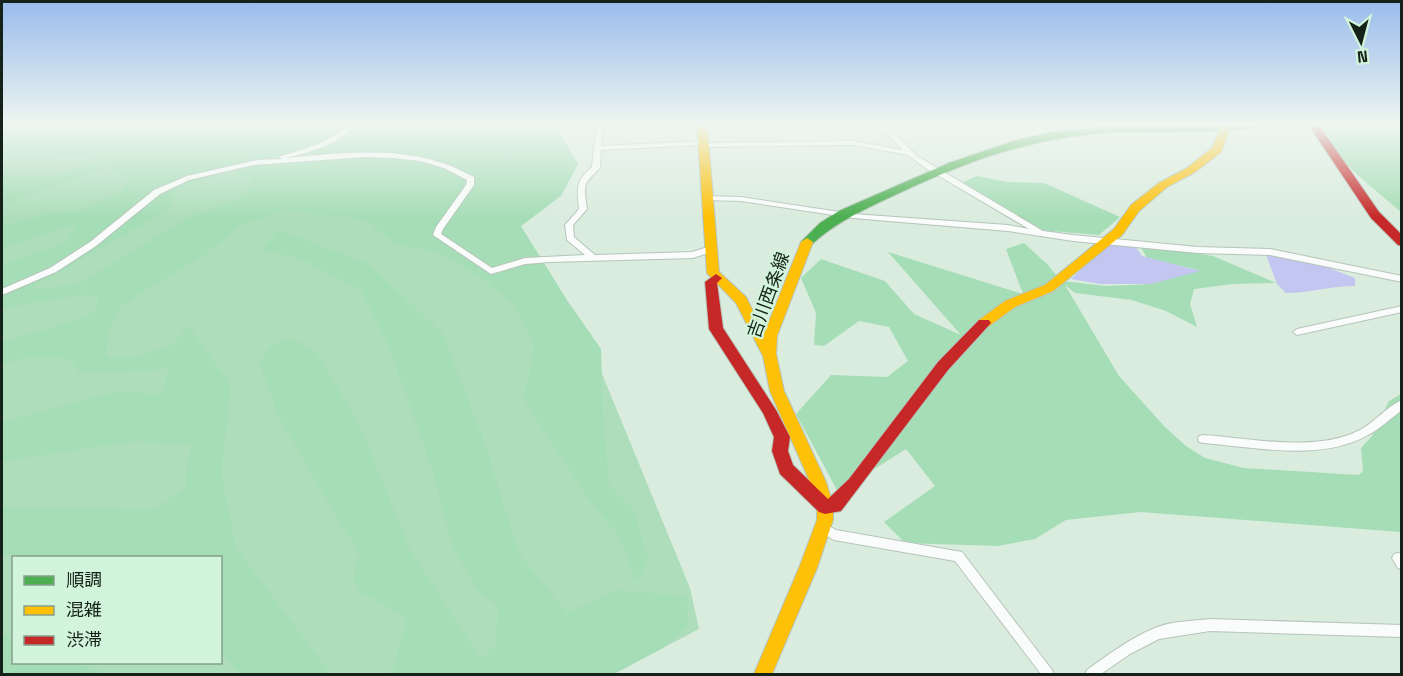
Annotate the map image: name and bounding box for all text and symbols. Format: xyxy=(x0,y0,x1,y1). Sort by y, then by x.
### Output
north arrow xyxy=(1331,12,1391,72)
text: N xyxy=(1356,45,1369,67)
street label: 吉川西条線 xyxy=(742,249,794,341)
legend xyxy=(12,556,222,664)
text: 順調 xyxy=(66,568,102,591)
text: 混雑 xyxy=(66,598,102,621)
text: 渋滞 xyxy=(66,628,102,651)

